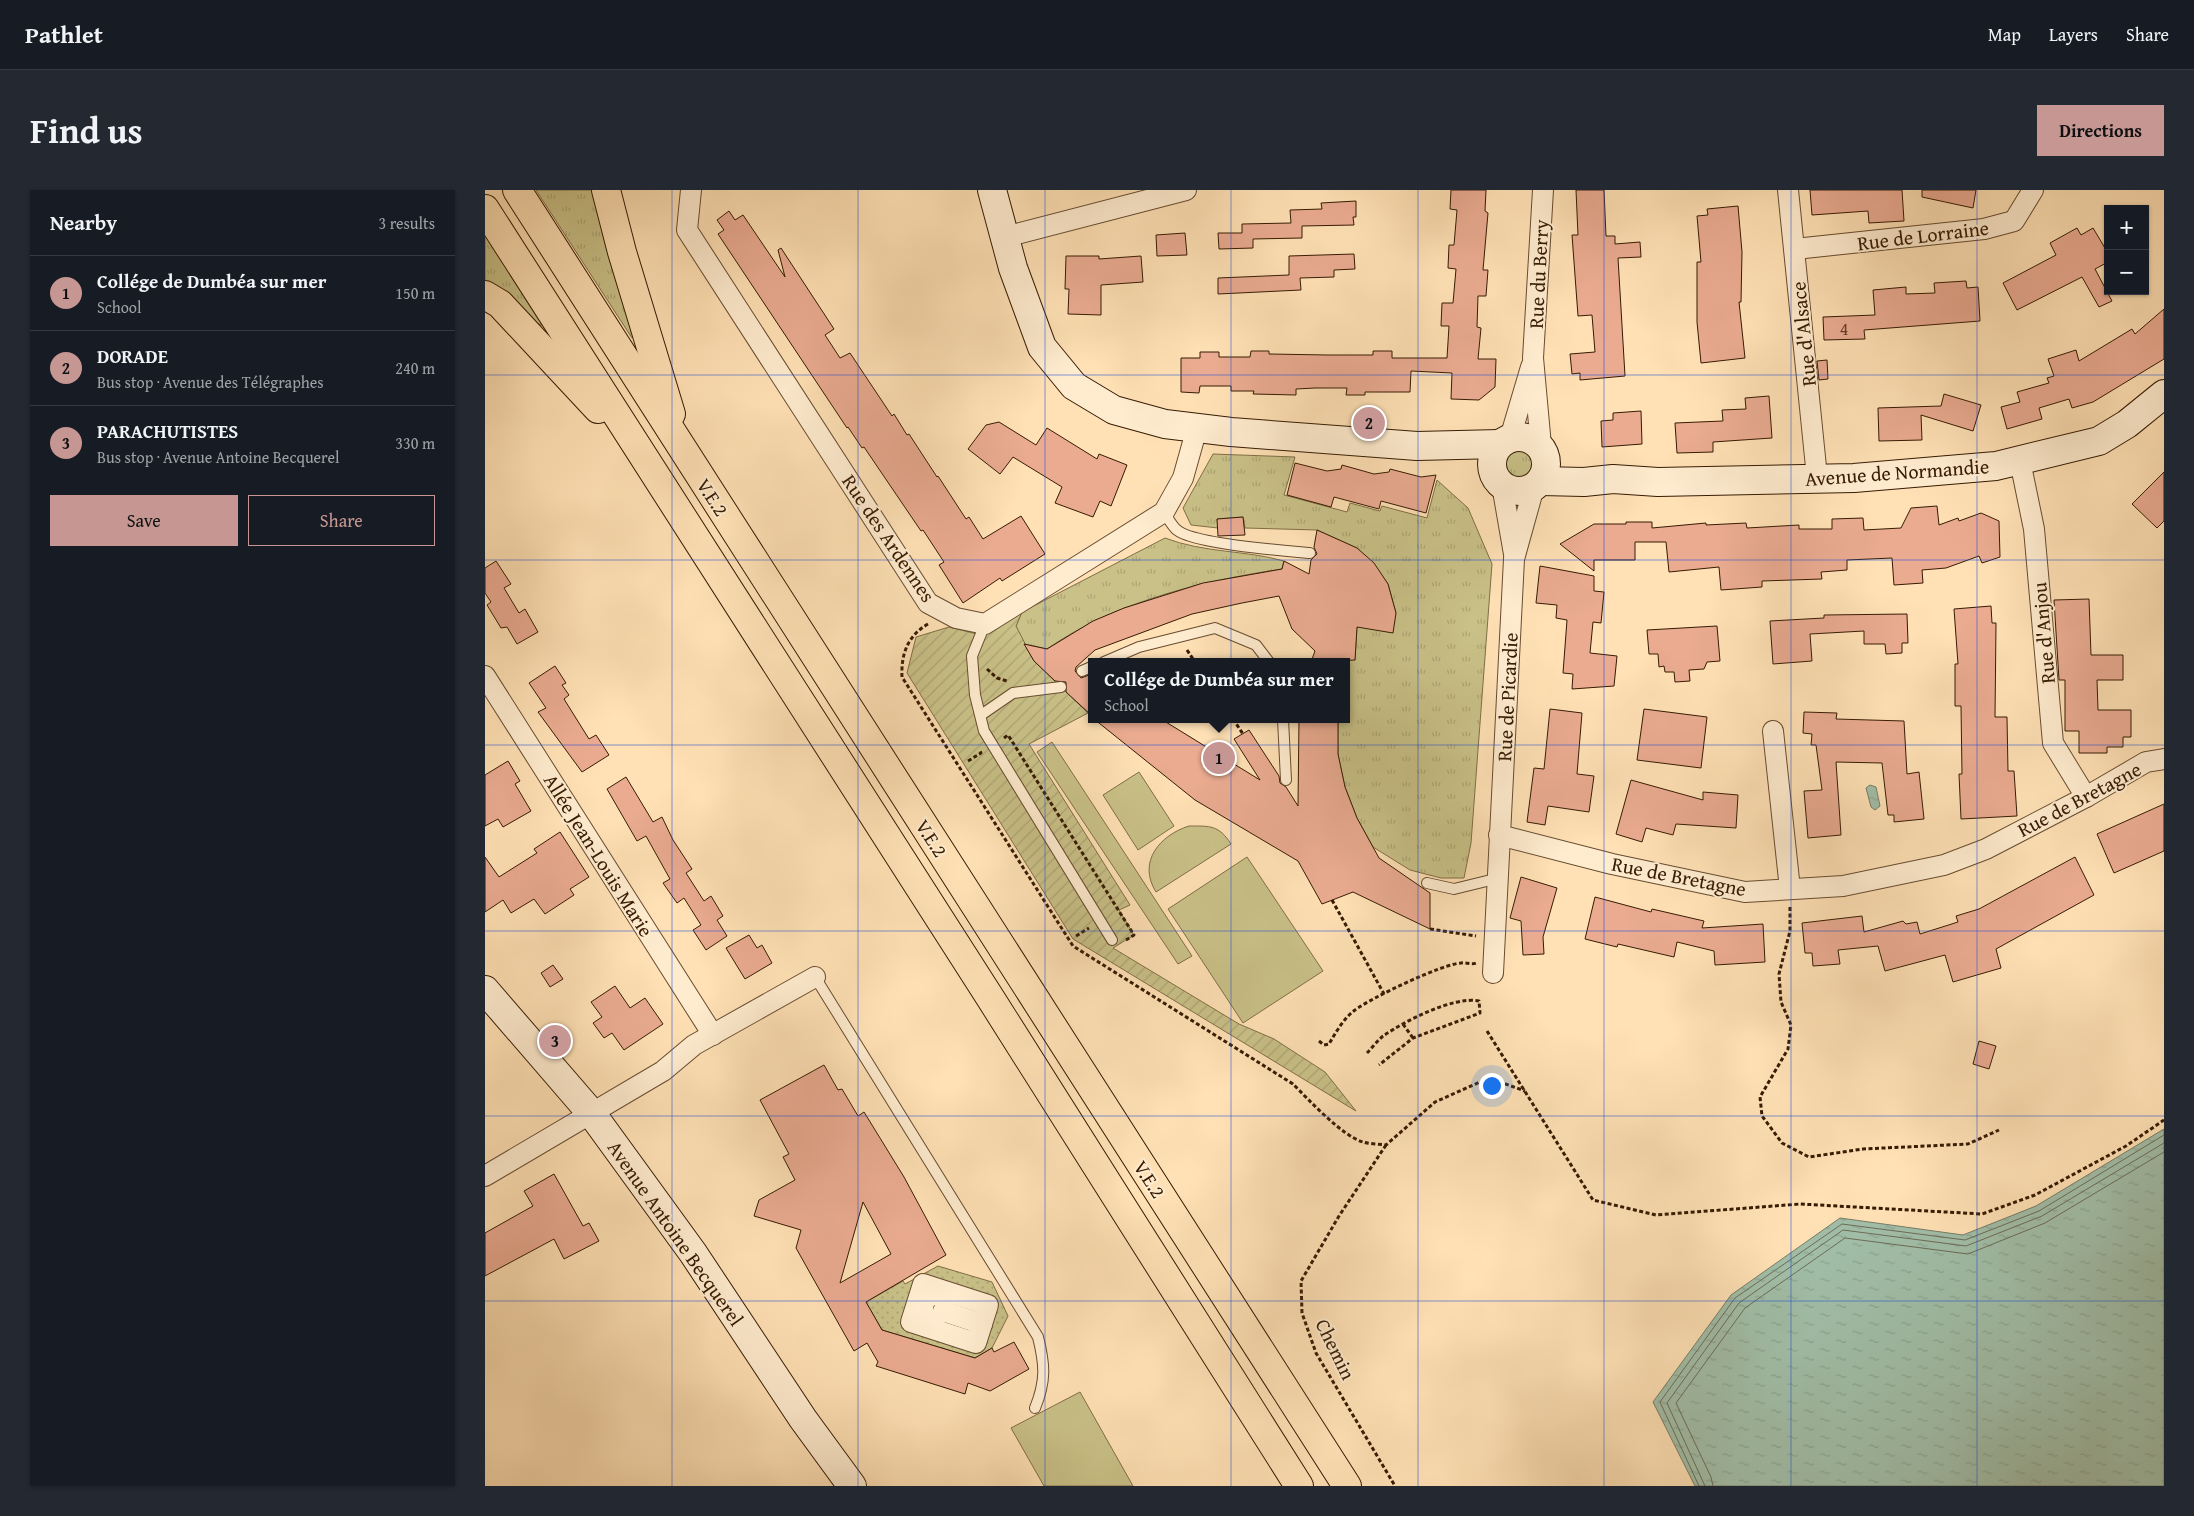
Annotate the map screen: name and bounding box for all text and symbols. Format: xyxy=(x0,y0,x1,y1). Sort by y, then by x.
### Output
text: Pathlet xyxy=(25,17,103,52)
text: Map xyxy=(1988,21,2021,48)
text: Layers xyxy=(2049,21,2098,48)
text: Share xyxy=(2126,21,2169,48)
text: Find us xyxy=(30,105,143,156)
button: Directions xyxy=(2037,105,2164,156)
map controls xyxy=(2104,205,2149,295)
button: + xyxy=(2104,205,2149,250)
text: Nearby xyxy=(50,207,117,238)
text: 3 results xyxy=(378,211,435,235)
street label: Rue de Lorraine xyxy=(1855,213,1991,257)
street label: Rue du Berry xyxy=(1521,219,1555,329)
button: − xyxy=(2104,250,2149,295)
text: Collége de Dumbéa sur mer xyxy=(97,267,326,295)
street label: Rue d'Alsace xyxy=(1783,280,1823,388)
text: 1 xyxy=(62,281,70,305)
text: 150 m xyxy=(395,281,435,305)
text: School xyxy=(97,295,141,319)
house number: 4 xyxy=(1840,315,1848,342)
text: DORADE xyxy=(97,342,168,370)
text: 2 xyxy=(62,356,70,380)
text: 240 m xyxy=(395,356,435,380)
text: Bus stop · Avenue des Télégraphes xyxy=(97,370,324,394)
pin: 2 xyxy=(1353,404,1385,442)
text: PARACHUTISTES xyxy=(97,417,238,445)
text: 3 xyxy=(62,431,70,455)
text: 330 m xyxy=(395,431,435,455)
text: Bus stop · Avenue Antoine Becquerel xyxy=(97,445,339,469)
street label: Avenue de Normandie xyxy=(1804,451,1990,493)
street label: Rue des Ardennes xyxy=(835,468,943,608)
street label: V.E.2 xyxy=(690,472,736,522)
button: Save xyxy=(50,495,238,546)
button: Share xyxy=(248,495,435,546)
street label: Rue d'Anjou xyxy=(2024,581,2062,685)
street label: Rue de Picardie xyxy=(1489,632,1525,762)
popup xyxy=(1088,658,1350,723)
text: Collége de Dumbéa sur mer xyxy=(1104,665,1334,693)
text: School xyxy=(1104,693,1149,717)
pin: 1 xyxy=(1203,739,1235,777)
street label: Rue de Bretagne xyxy=(2012,754,2146,844)
street label: Allée Jean-Louis Marie xyxy=(537,768,661,942)
street label: V.E.2 xyxy=(909,813,955,863)
street label: Rue de Bretagne xyxy=(1609,849,1749,903)
pin: 3 xyxy=(539,1022,571,1060)
your location xyxy=(1479,1073,1505,1099)
street label: Avenue Antoine Becquerel xyxy=(601,1134,751,1332)
street label: V.E.2 xyxy=(1127,1154,1173,1204)
street label: Chemin xyxy=(1309,1314,1363,1384)

